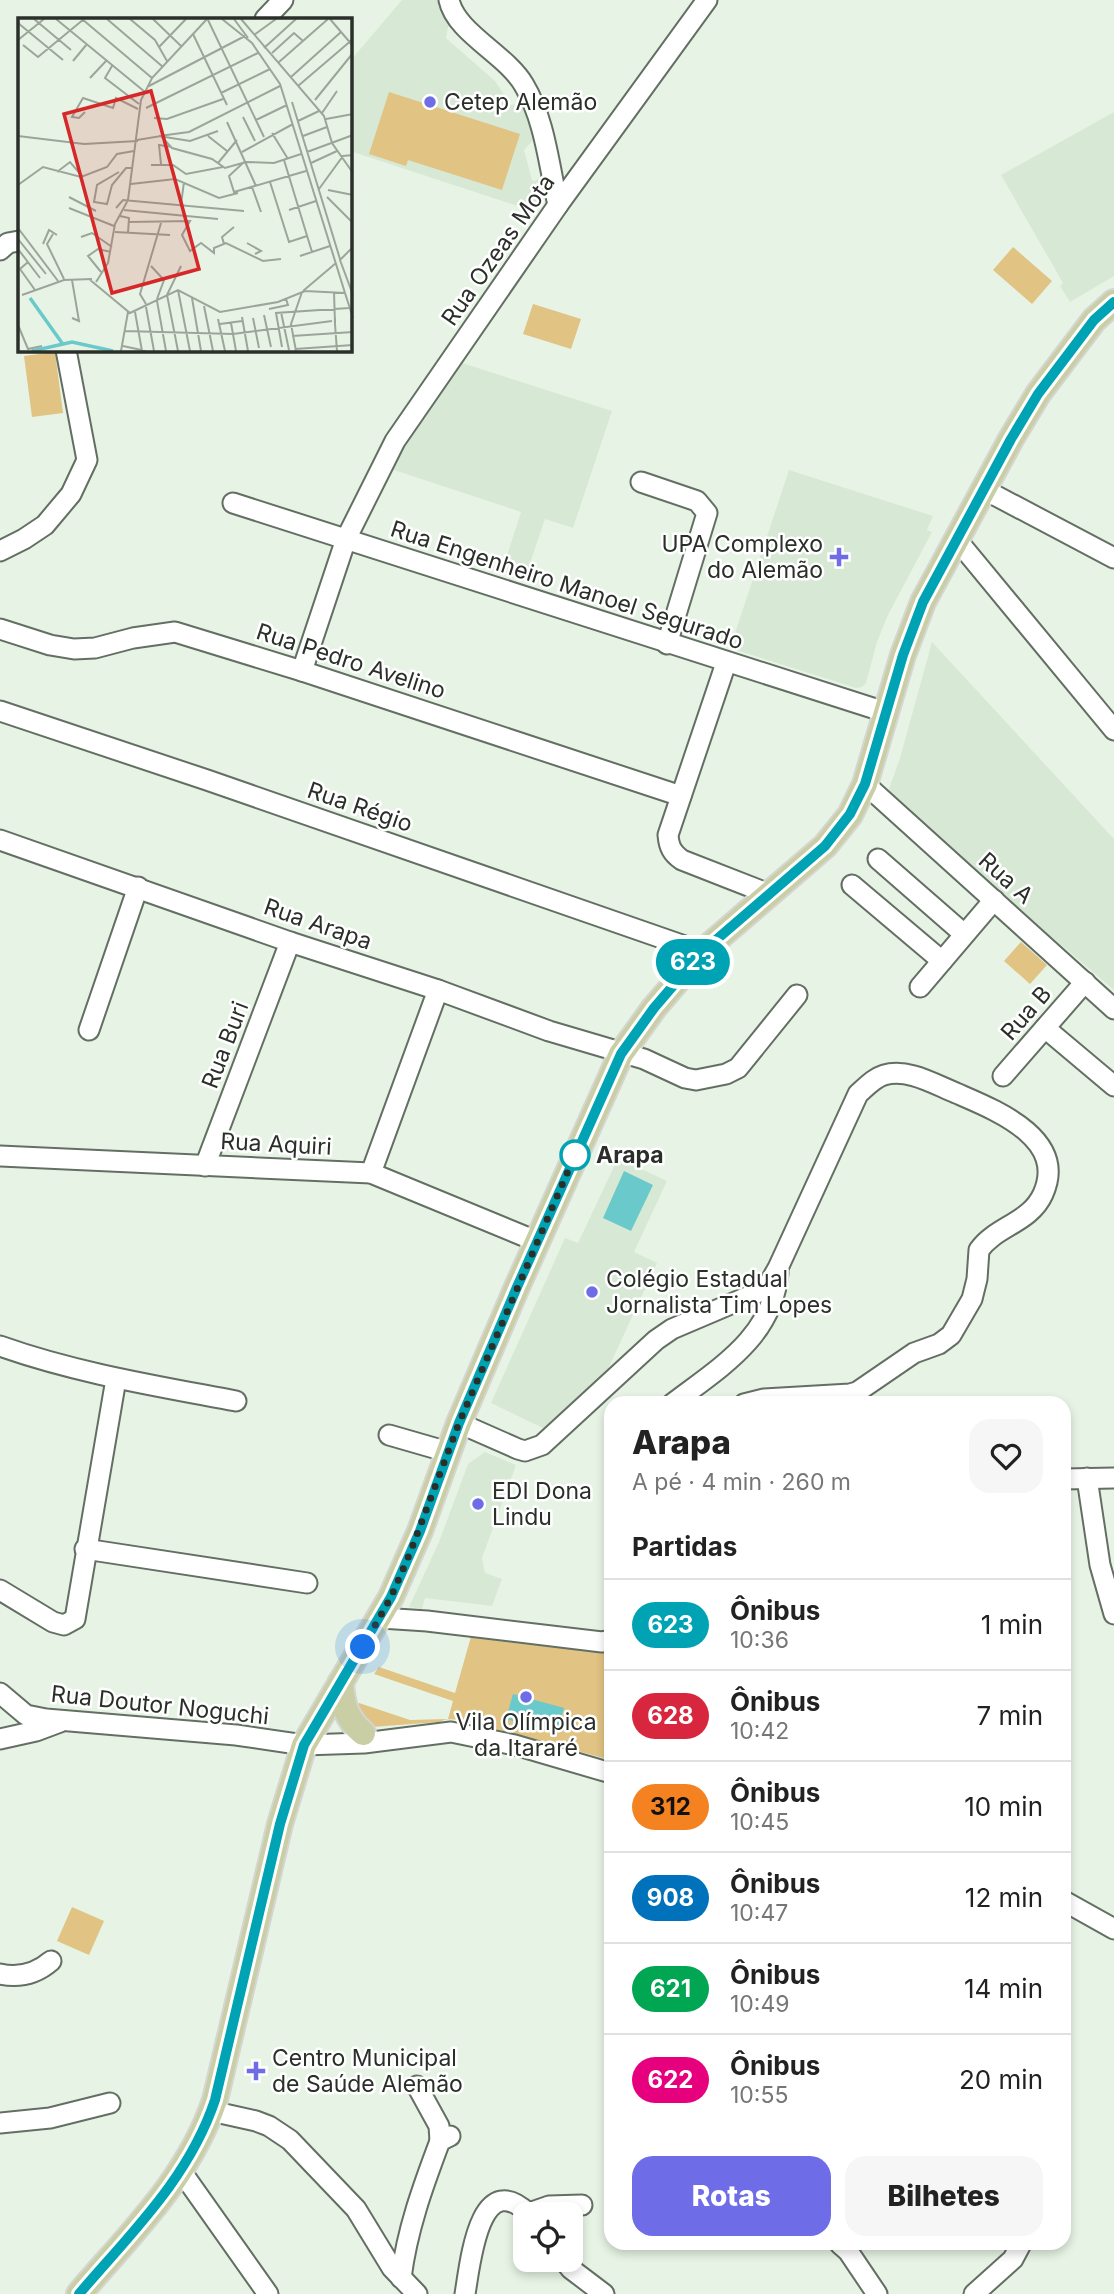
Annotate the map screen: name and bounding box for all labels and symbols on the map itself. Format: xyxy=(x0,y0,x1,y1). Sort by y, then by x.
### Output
inset map xyxy=(18,18,352,352)
place label: Cetep Alemão xyxy=(444,88,597,116)
marker: Cetep Alemão xyxy=(422,94,438,110)
street label: Rua Ozeas Mota xyxy=(435,169,561,331)
street label: Rua Engenheiro Manoel Segurado xyxy=(387,515,747,655)
place label: UPA Complexo do Alemão xyxy=(661,530,823,584)
marker: UPA Complexo do Alemão xyxy=(829,547,849,567)
street label: Rua Pedro Avelino xyxy=(253,617,449,705)
street label: Rua Régio xyxy=(304,776,416,838)
street label: Rua A xyxy=(973,846,1039,910)
street label: Rua Arapa xyxy=(260,892,376,956)
line badge: 623 xyxy=(653,939,733,985)
street label: Rua B xyxy=(995,980,1057,1046)
street label: Rua Buri xyxy=(196,997,254,1093)
street label: Rua Aquiri xyxy=(220,1127,332,1161)
marker: Arapa xyxy=(560,1140,590,1170)
place label: Arapa xyxy=(596,1141,664,1169)
place label: Colégio Estadual Jornalista Tim Lopes xyxy=(606,1265,832,1319)
marker: Colégio Estadual Jornalista Tim Lopes xyxy=(584,1284,600,1300)
place label: EDI Dona Lindu xyxy=(492,1477,592,1531)
marker: EDI Dona Lindu xyxy=(470,1496,486,1512)
your location xyxy=(345,1629,380,1664)
street label: Rua Doutor Noguchi xyxy=(50,1680,270,1730)
marker: Vila Olímpica da Itararé xyxy=(518,1689,534,1705)
place label: Vila Olímpica da Itararé xyxy=(455,1708,597,1762)
place label: Centro Municipal de Saúde Alemão xyxy=(272,2044,463,2098)
marker: Centro Municipal de Saúde Alemão xyxy=(246,2061,266,2081)

